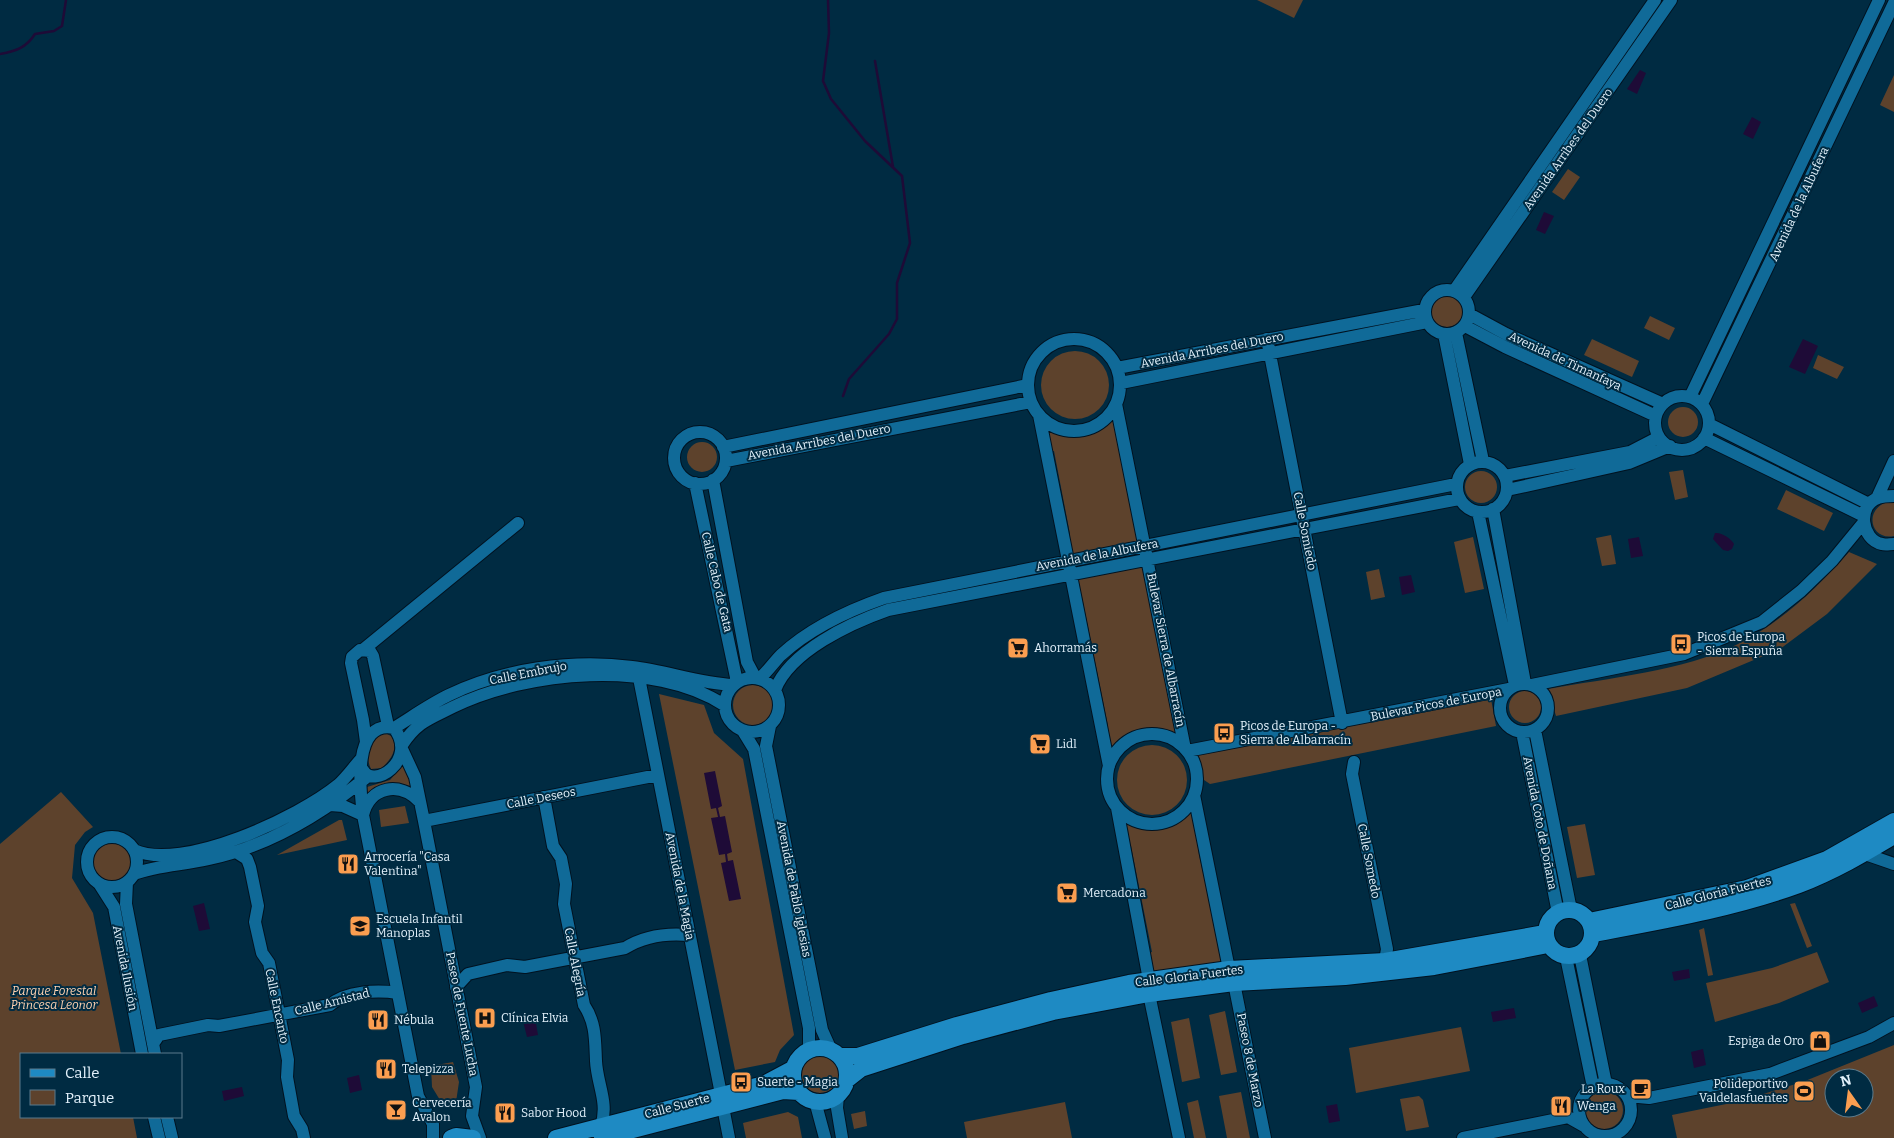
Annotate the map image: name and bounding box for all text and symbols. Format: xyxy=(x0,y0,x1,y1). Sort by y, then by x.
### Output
street label: Avenida Arribes del Duero xyxy=(1521,85,1615,213)
street label: Avenida de la Albufera xyxy=(1766,144,1832,263)
street label: Avenida Arribes del Duero xyxy=(1139,329,1285,371)
street label: Avenida de Timanfaya xyxy=(1506,329,1624,393)
street label: Avenida Arribes del Duero xyxy=(746,421,892,463)
street label: Calle Somiedo xyxy=(1291,491,1319,571)
street label: Calle Cabo de Gata xyxy=(699,531,735,634)
street label: Avenida de la Albufera xyxy=(1035,536,1160,574)
street label: Bulevar Sierra de Albarracín xyxy=(1144,572,1188,728)
place label: Picos de Europa - Sierra Espuña xyxy=(1697,630,1785,658)
bus stop icon: Picos de Europa - Sierra Espuña xyxy=(1669,632,1693,656)
supermarket icon: Ahorramás xyxy=(1006,636,1030,660)
place label: Ahorramás xyxy=(1034,641,1097,655)
street label: Calle Embrujo xyxy=(488,659,568,687)
street label: Bulevar Picos de Europa xyxy=(1369,684,1503,724)
place label: Picos de Europa - Sierra de Albarracín xyxy=(1240,719,1352,747)
bus stop icon: Picos de Europa - Sierra de Albarracín xyxy=(1212,721,1236,745)
supermarket icon: Lidl xyxy=(1028,732,1052,756)
place label: Lidl xyxy=(1056,737,1077,751)
street label: Avenida Coto de Doñana xyxy=(1520,755,1560,891)
street label: Calle Deseos xyxy=(505,784,577,812)
street label: Avenida de Pablo Iglesias xyxy=(774,819,814,959)
street label: Calle Somedo xyxy=(1355,822,1383,900)
street label: Avenida de la Magia xyxy=(663,831,697,942)
place label: Arrocería "Casa Valentina" xyxy=(364,850,450,878)
restaurant icon: Arrocería "Casa Valentina" xyxy=(336,852,360,876)
street label: Calle Gloria Fuertes xyxy=(1663,873,1773,913)
supermarket icon: Mercadona xyxy=(1055,881,1079,905)
place label: Mercadona xyxy=(1083,886,1146,900)
place label: Escuela Infantil Manoplas xyxy=(376,912,463,940)
school or university icon: Escuela Infantil Manoplas xyxy=(348,914,372,938)
street label: Avenida Ilusión xyxy=(110,924,140,1012)
street label: Calle Alegría xyxy=(561,926,589,998)
street label: Paseo de Fuente Lucha xyxy=(443,951,481,1078)
street label: Calle Gloria Fuertes xyxy=(1134,962,1244,990)
street label: Calle Encanto xyxy=(262,967,292,1045)
park label: Parque Forestal Princesa Leonor xyxy=(11,984,99,1012)
street label: Calle Amistad xyxy=(293,986,371,1018)
hospital icon: Clínica Elvia xyxy=(473,1006,497,1030)
restaurant icon: Nébula xyxy=(366,1008,390,1032)
place label: Clínica Elvia xyxy=(501,1011,569,1025)
street label: Paseo 8 de Marzo xyxy=(1234,1012,1266,1108)
place label: Nébula xyxy=(394,1013,435,1027)
shop icon: Espiga de Oro xyxy=(1808,1029,1832,1053)
place label: Espiga de Oro xyxy=(1728,1034,1804,1048)
legend xyxy=(20,1053,182,1118)
restaurant icon: Telepizza xyxy=(374,1057,398,1081)
place label: Telepizza xyxy=(402,1062,454,1076)
text: Calle xyxy=(65,1064,99,1082)
north arrow xyxy=(1824,1068,1874,1118)
bus stop icon: Suerte - Magia xyxy=(729,1070,753,1094)
text: N xyxy=(1839,1071,1853,1090)
place label: Suerte - Magia xyxy=(757,1075,838,1089)
cafe icon: La Roux xyxy=(1629,1077,1653,1101)
place label: Polideportivo Valdelasfuentes xyxy=(1699,1077,1788,1105)
sports icon: Polideportivo Valdelasfuentes xyxy=(1792,1079,1816,1103)
place label: La Roux xyxy=(1581,1082,1625,1096)
text: Parque xyxy=(65,1089,114,1107)
street label: Calle Suerte xyxy=(643,1091,711,1121)
restaurant icon: Wenga xyxy=(1549,1094,1573,1118)
place label: Cervecería Avalon xyxy=(412,1096,472,1124)
bar icon: Cervecería Avalon xyxy=(384,1098,408,1122)
place label: Wenga xyxy=(1577,1099,1616,1113)
restaurant icon: Sabor Hood xyxy=(493,1101,517,1125)
place label: Sabor Hood xyxy=(521,1106,586,1120)

